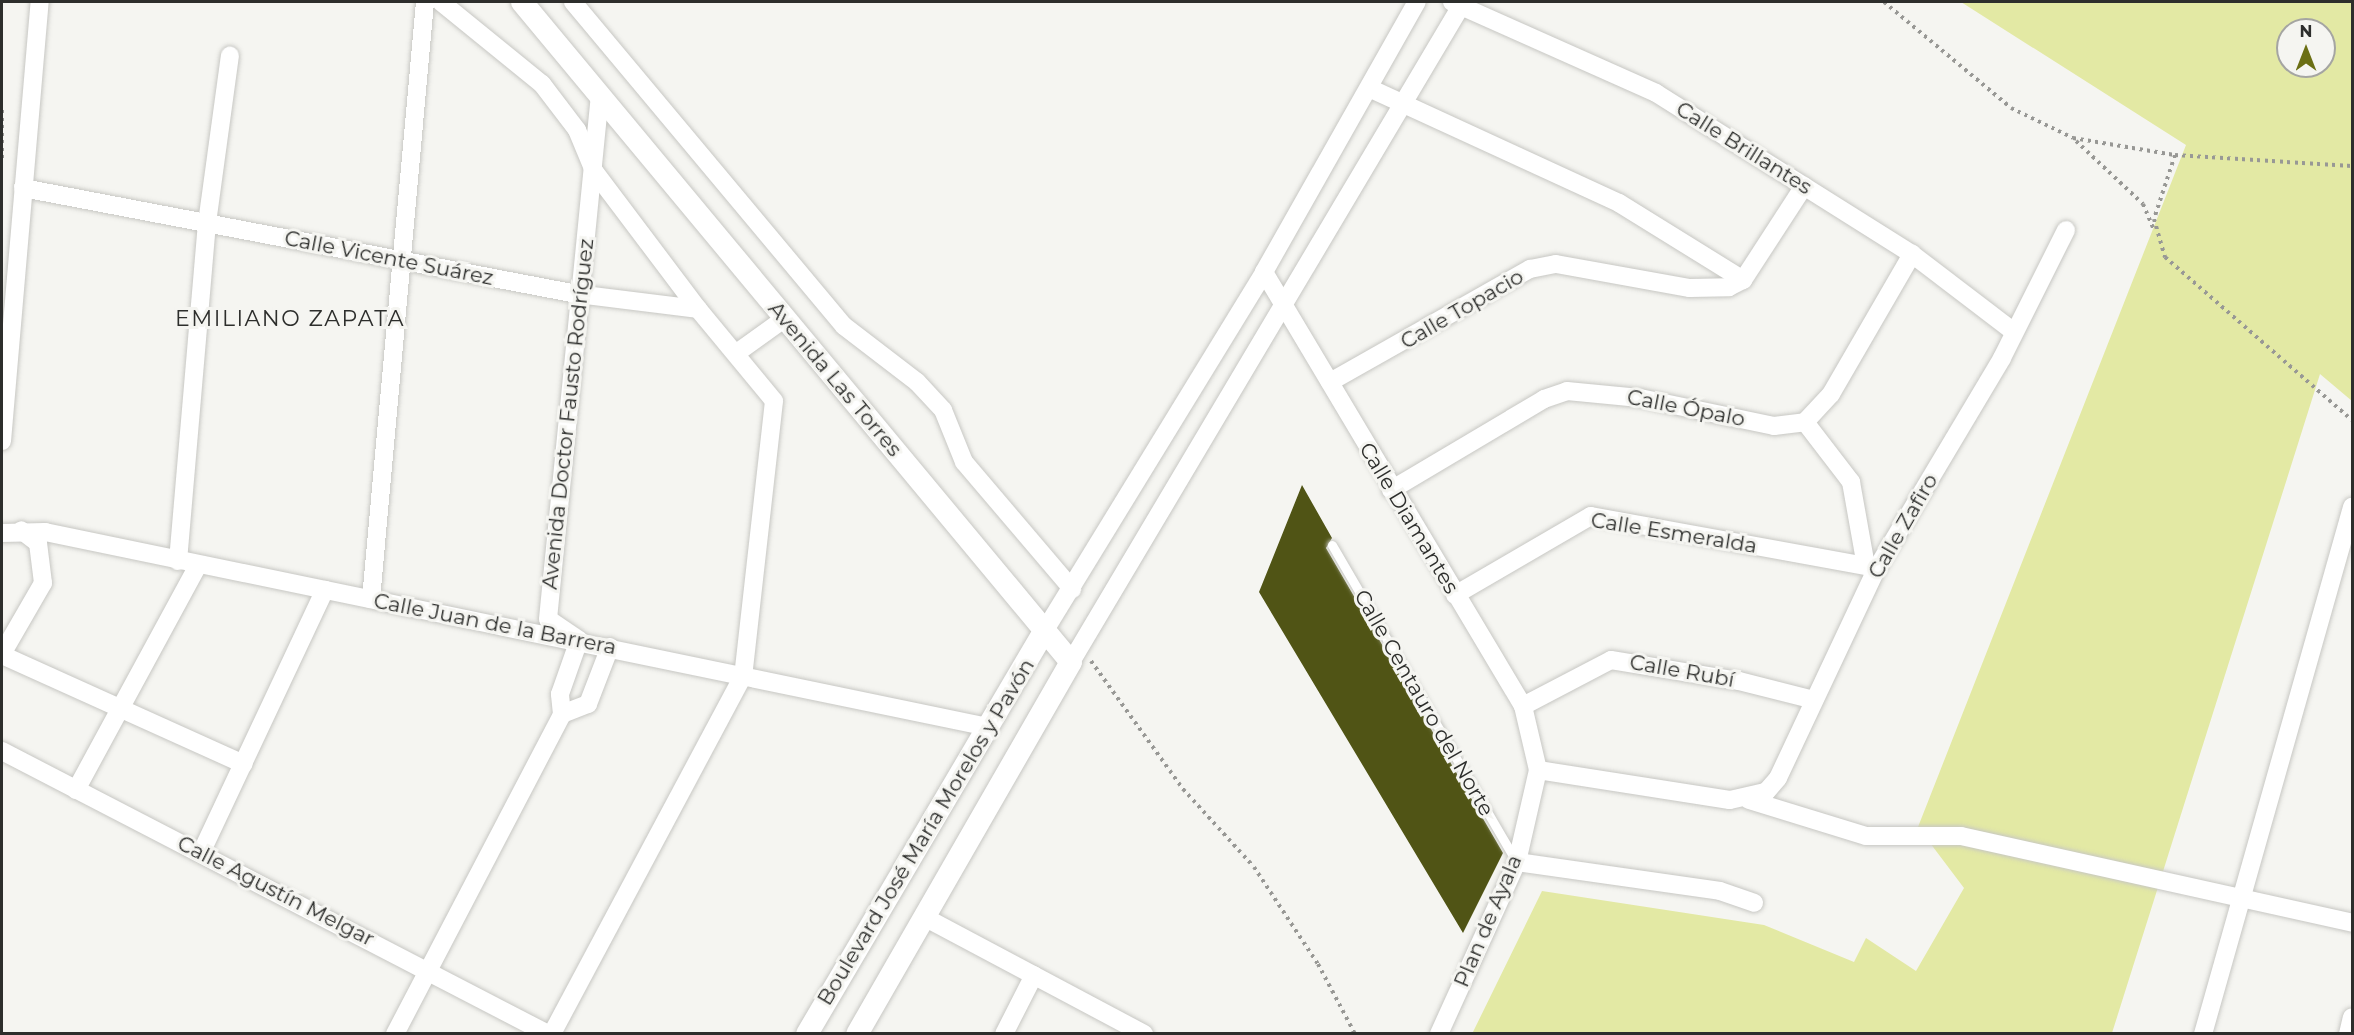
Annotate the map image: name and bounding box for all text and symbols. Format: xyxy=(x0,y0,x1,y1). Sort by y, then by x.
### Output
north arrow xyxy=(2276,18,2336,78)
text: N xyxy=(2300,22,2312,41)
street label: Calle Brillantes xyxy=(1671,96,1817,200)
street label: Calle Vicente Suárez xyxy=(282,225,496,291)
street label: Avenida Doctor Fausto Rodríguez xyxy=(537,237,599,591)
street label: Calle Topacio xyxy=(1396,264,1528,354)
street label: Avenida Las Torres xyxy=(763,297,907,461)
district label: EMILIANO ZAPATA xyxy=(175,306,405,332)
street label: Calle Ópalo xyxy=(1625,384,1747,432)
street label: Calle Diamantes xyxy=(1354,438,1464,598)
street label: Calle Zafiro xyxy=(1863,469,1943,583)
street label: Calle Esmeralda xyxy=(1589,507,1759,559)
street label: Calle Centauro del Norte xyxy=(1349,585,1499,821)
street label: Calle Juan de la Barrera xyxy=(372,588,618,660)
street label: Calle Rubí xyxy=(1628,649,1736,693)
street label: Boulevard José María Morelos y Pavón xyxy=(812,654,1040,1010)
street label: Calle Agustín Melgar xyxy=(173,830,379,952)
street label: Plan de Ayala xyxy=(1449,851,1527,991)

